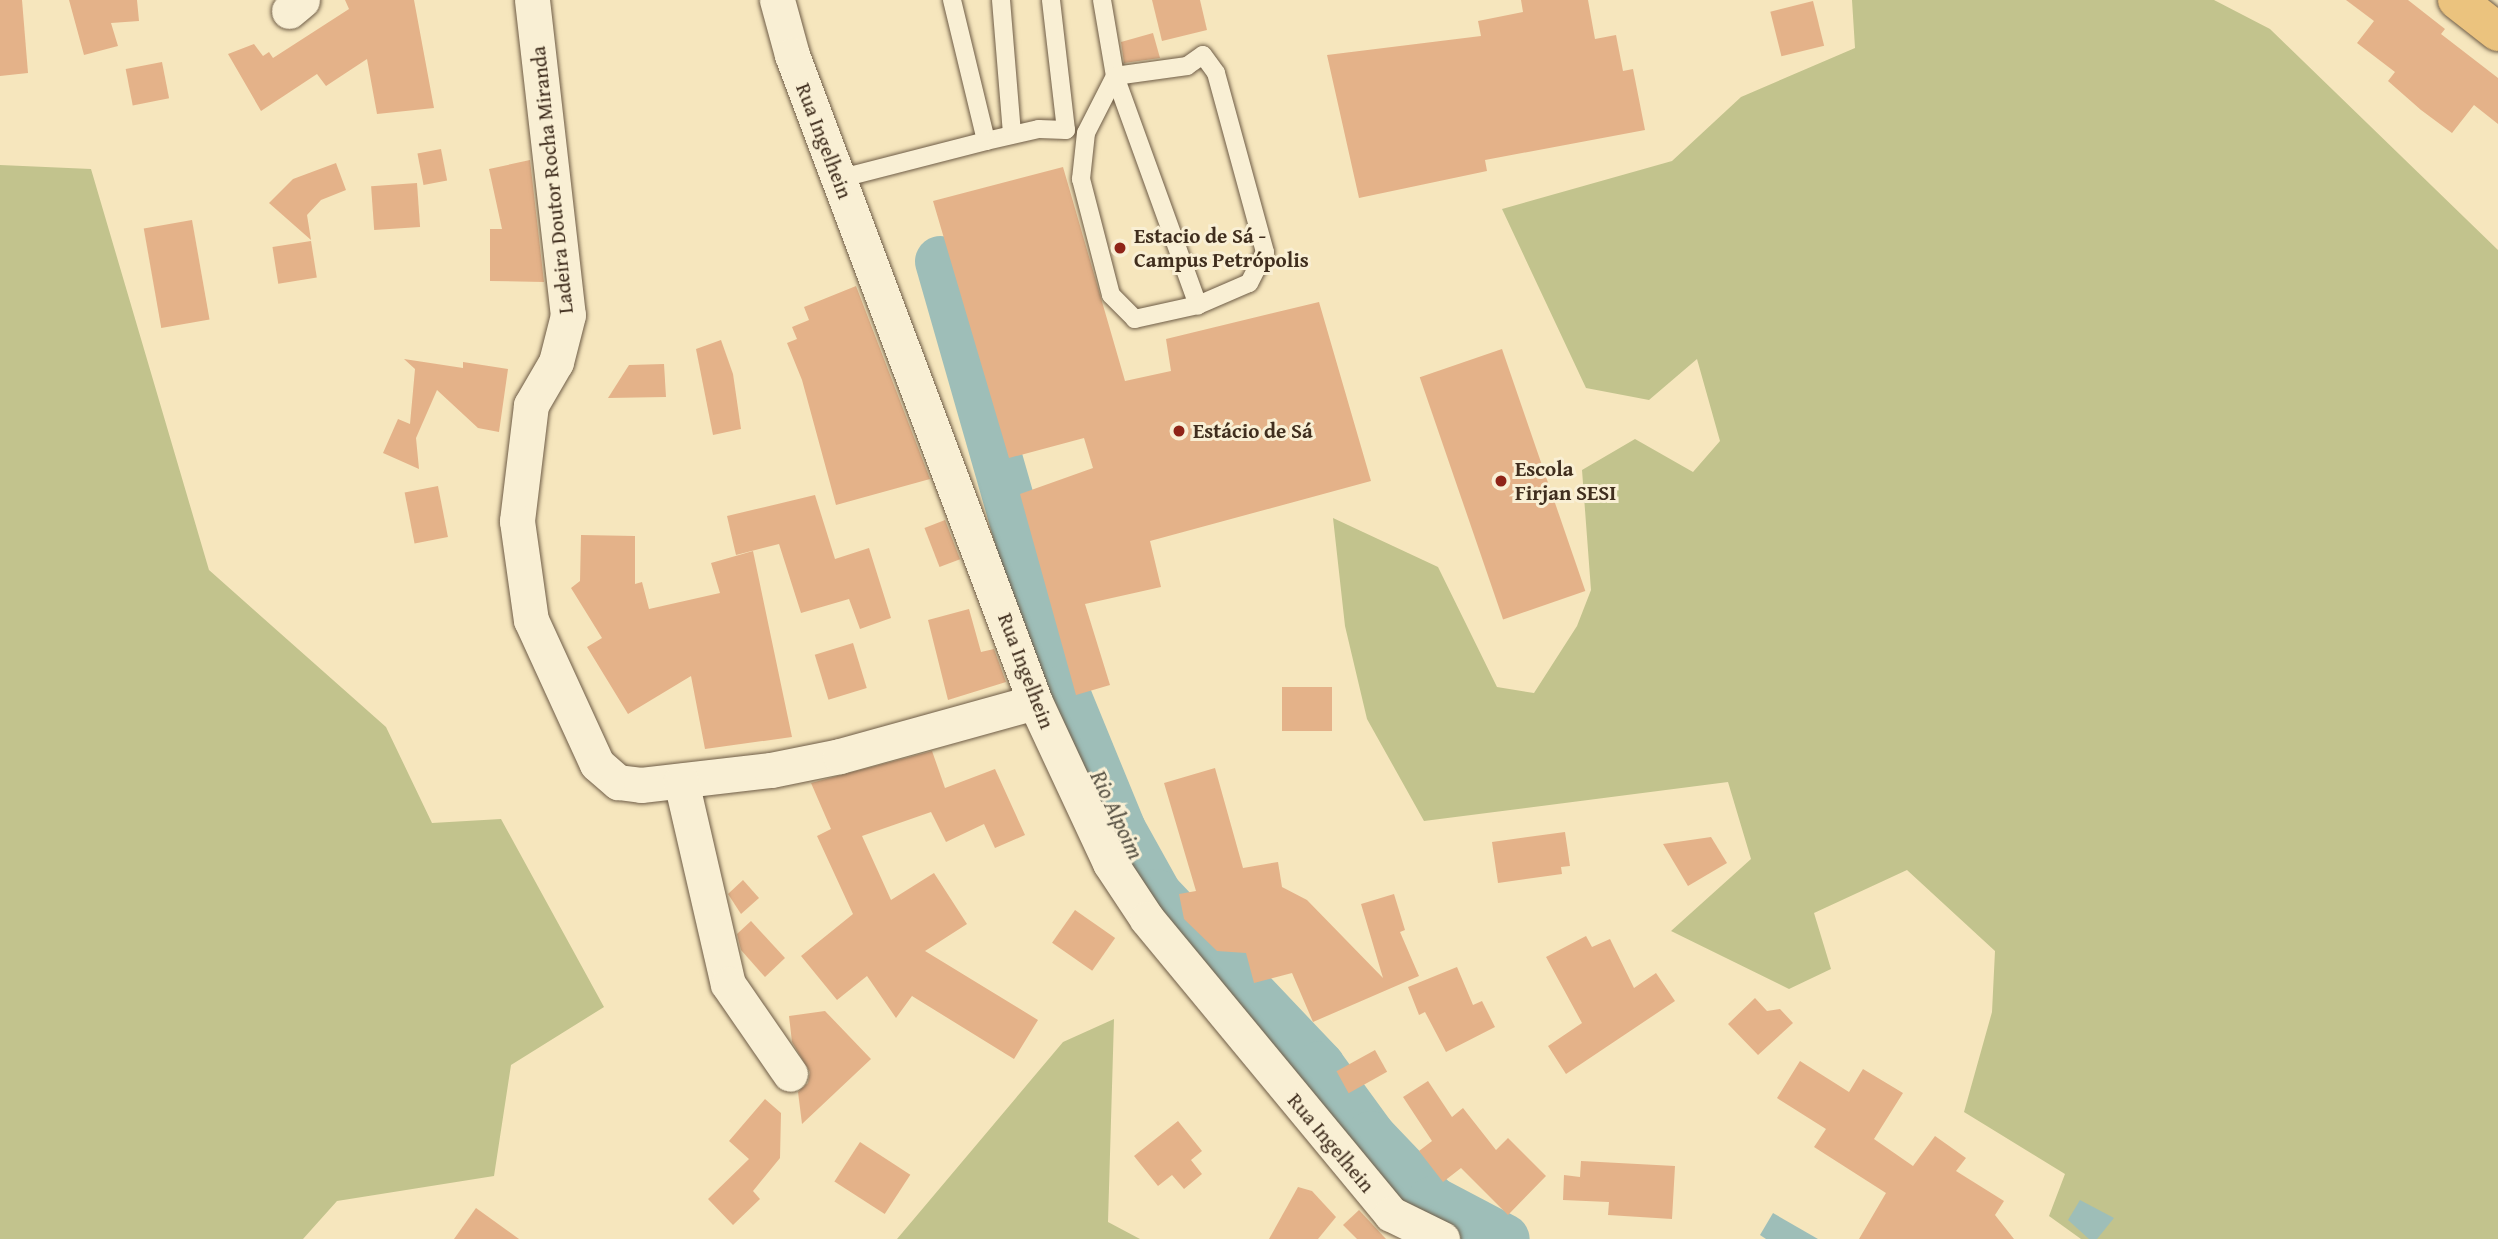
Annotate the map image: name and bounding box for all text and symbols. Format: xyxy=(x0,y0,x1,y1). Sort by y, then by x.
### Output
street label: Ladeira Doutor Rocha Miranda xyxy=(525,45,579,315)
street label: Rua Ingelhein xyxy=(790,80,858,202)
place label: Estacio de Sá - Campus Petrópolis xyxy=(1134,223,1309,273)
marker: Estacio de Sá - Campus Petrópolis xyxy=(1112,240,1128,256)
place label: Estácio de Sá xyxy=(1193,418,1313,444)
marker: Estácio de Sá xyxy=(1171,423,1187,439)
place label: Escola Firjan SESI xyxy=(1515,456,1616,506)
marker: Escola Firjan SESI xyxy=(1493,473,1509,489)
street label: Rua Ingelhein xyxy=(992,610,1060,732)
water label: Rio Alpoim xyxy=(1084,766,1150,864)
street label: Rua Ingelhein xyxy=(1282,1088,1380,1198)

